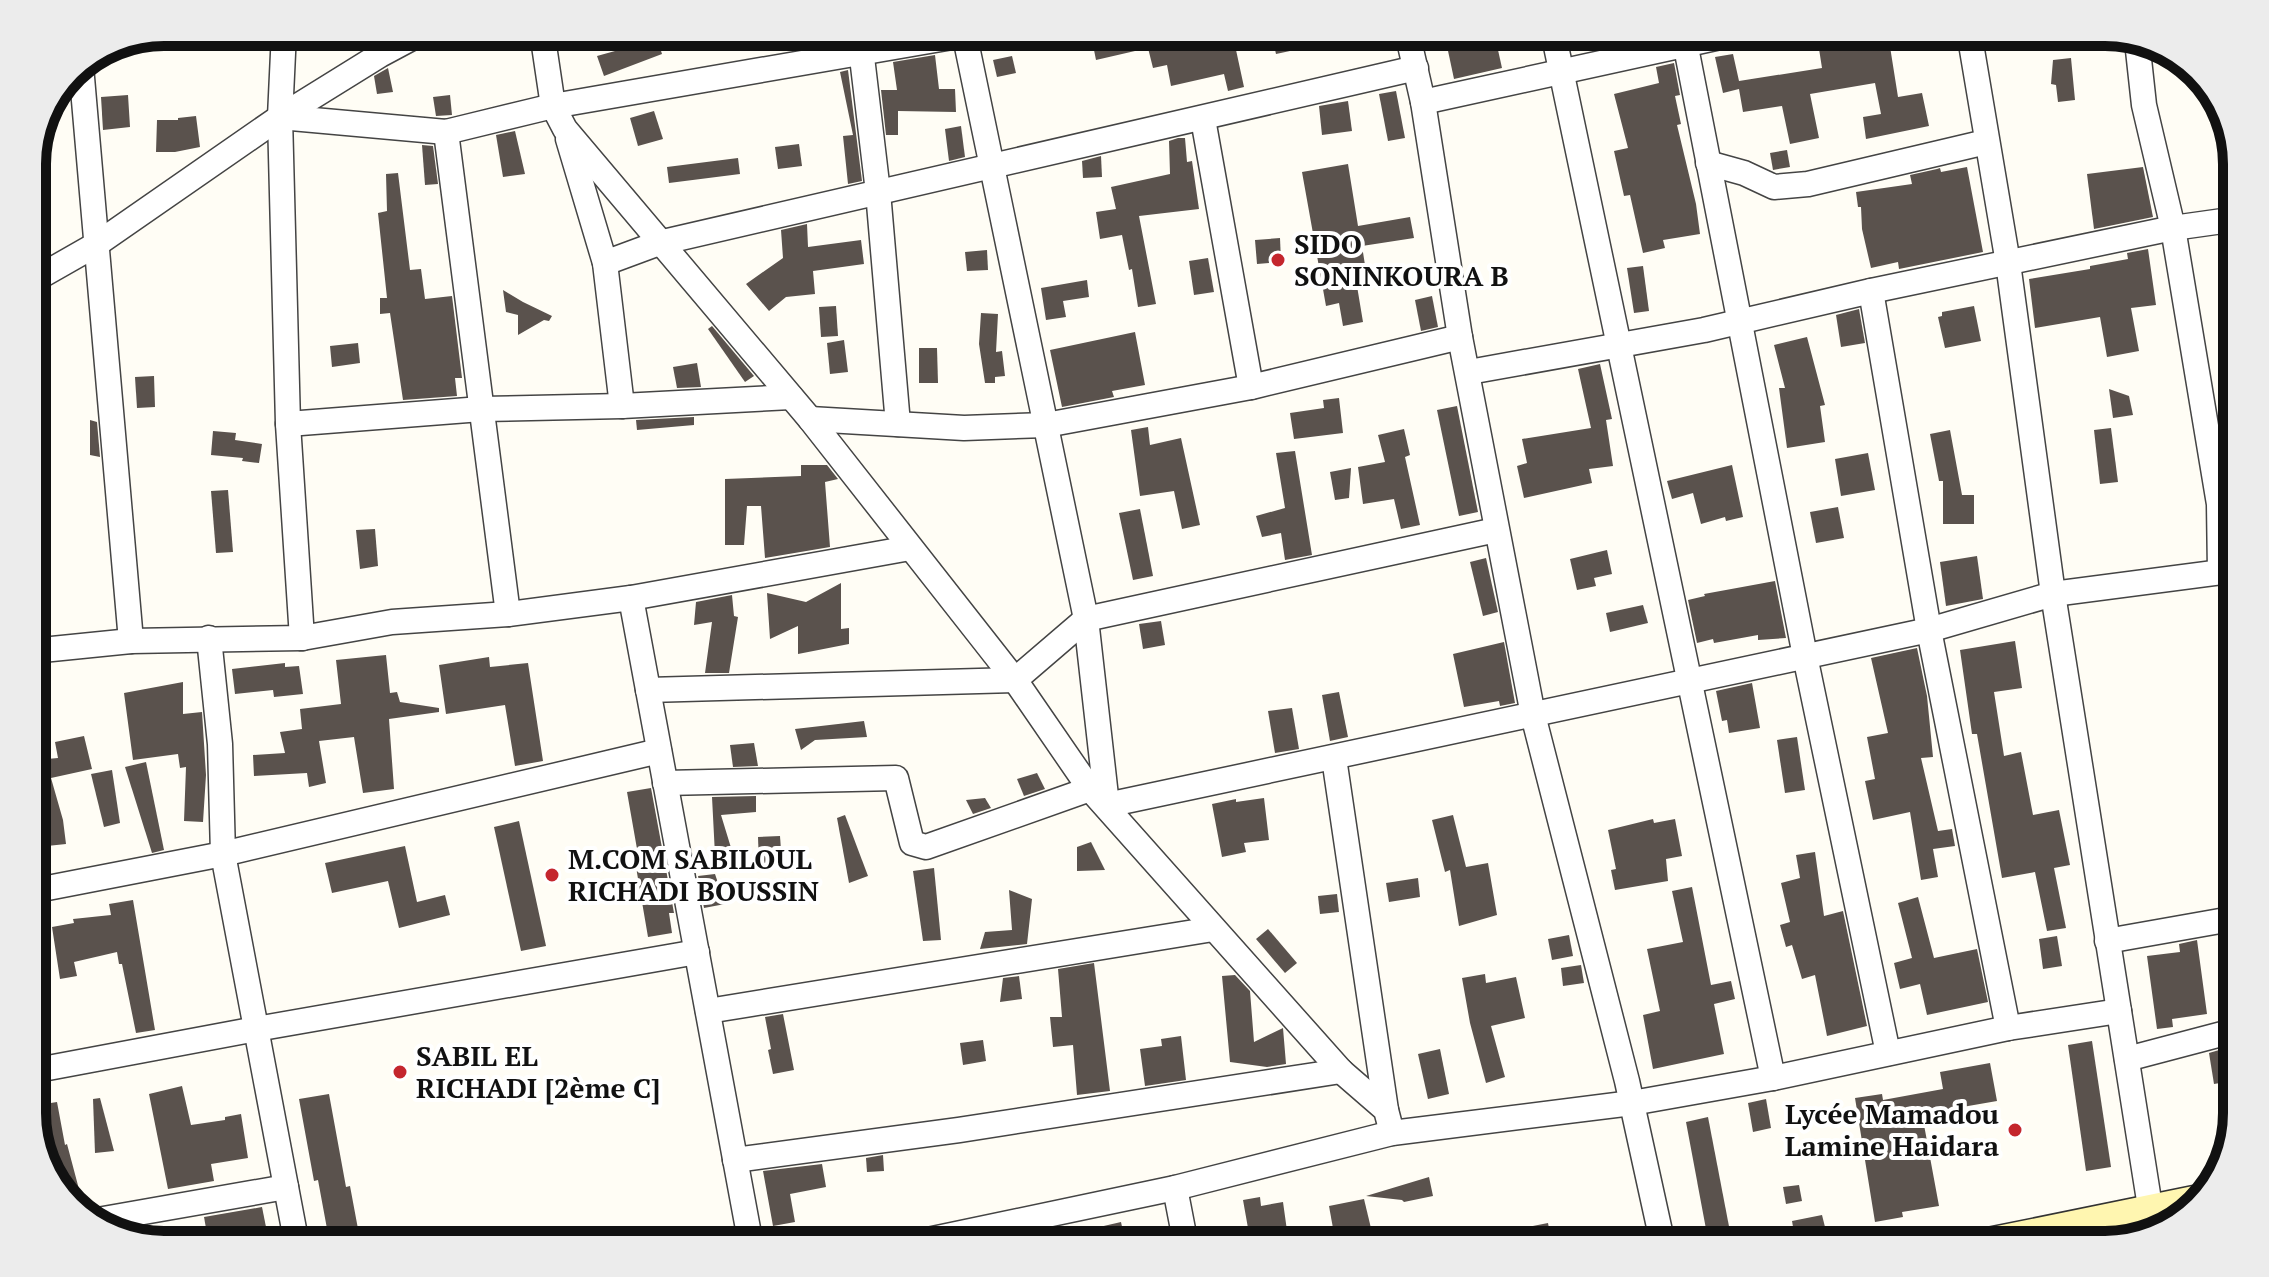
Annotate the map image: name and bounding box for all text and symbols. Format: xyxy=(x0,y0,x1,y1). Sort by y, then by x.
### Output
place label: SIDO SONINKOURA B xyxy=(1294,225,1509,294)
marker: SIDO SONINKOURA B xyxy=(1269,251,1287,269)
place label: M.COM SABILOUL RICHADI BOUSSIN xyxy=(568,840,819,909)
marker: M.COM SABILOUL RICHADI BOUSSIN xyxy=(543,866,561,884)
place label: SABIL EL RICHADI [2ème C] xyxy=(416,1037,660,1106)
marker: SABIL EL RICHADI [2ème C] xyxy=(391,1063,409,1081)
place label: Lycée Mamadou Lamine Haidara xyxy=(1785,1095,1999,1164)
marker: Lycée Mamadou Lamine Haidara xyxy=(2006,1121,2024,1139)

